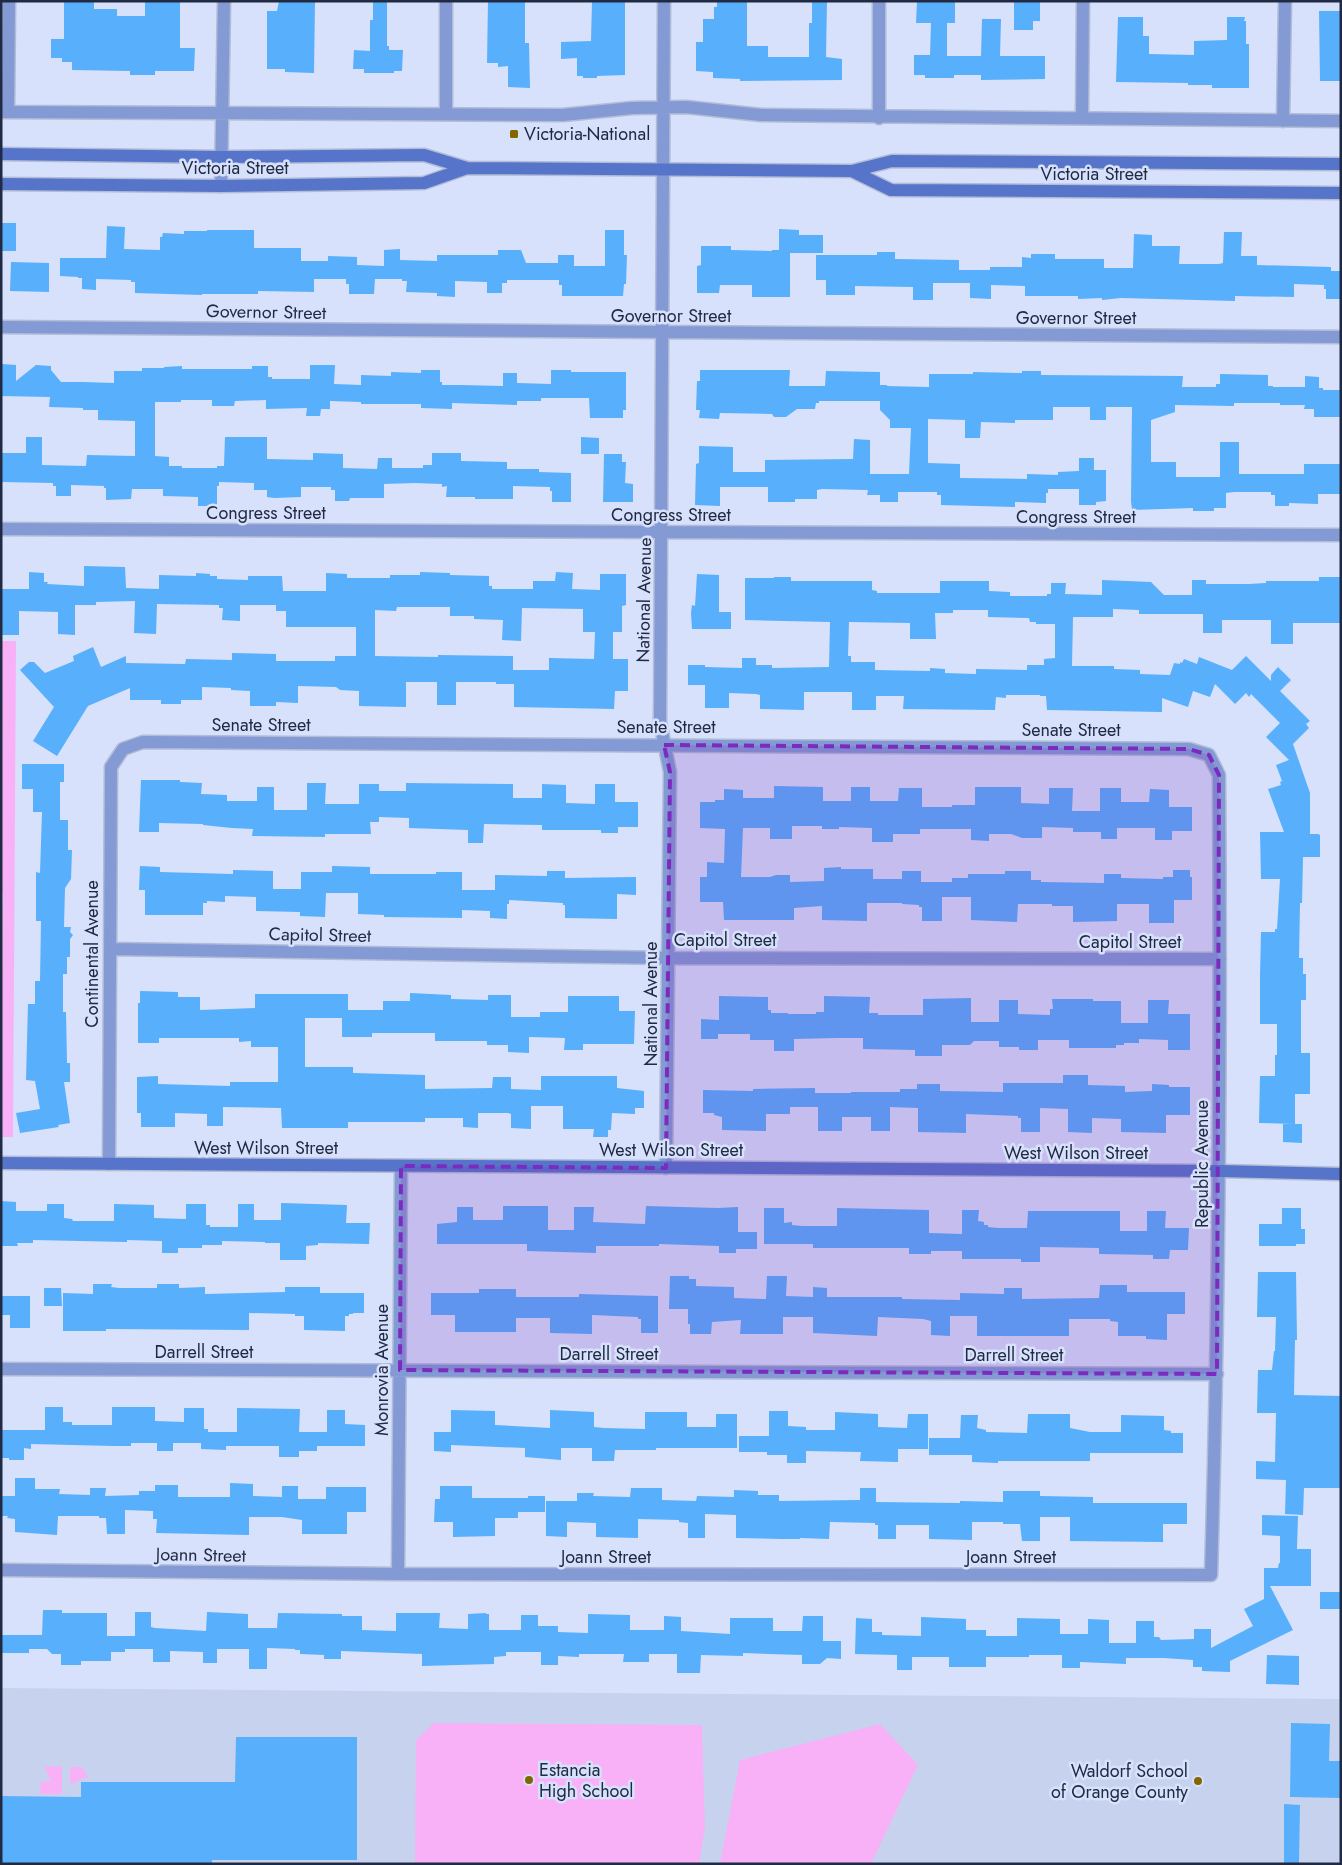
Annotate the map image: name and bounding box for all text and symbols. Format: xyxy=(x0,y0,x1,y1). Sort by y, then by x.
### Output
place label: Victoria-National xyxy=(524,121,650,147)
marker: Victoria-National xyxy=(508,128,520,140)
street label: Victoria Street xyxy=(181,155,289,181)
street label: Victoria Street xyxy=(1040,161,1148,187)
street label: Governor Street xyxy=(206,298,327,326)
street label: Governor Street xyxy=(611,303,732,329)
street label: Governor Street xyxy=(1016,305,1137,331)
street label: Congress Street xyxy=(206,500,327,526)
street label: Congress Street xyxy=(611,502,732,528)
street label: Congress Street xyxy=(1016,504,1137,530)
street label: National Avenue xyxy=(630,537,658,663)
street label: Senate Street xyxy=(211,712,311,738)
street label: Senate Street xyxy=(616,714,716,740)
street label: Senate Street xyxy=(1021,717,1121,743)
street label: Continental Avenue xyxy=(79,880,105,1028)
street label: Capitol Street xyxy=(268,921,372,949)
street label: Capitol Street xyxy=(674,927,777,953)
street label: Capitol Street xyxy=(1079,929,1182,955)
street label: National Avenue xyxy=(638,941,664,1067)
street label: Republic Avenue xyxy=(1189,1100,1215,1228)
street label: West Wilson Street xyxy=(194,1135,339,1161)
street label: West Wilson Street xyxy=(599,1137,744,1163)
street label: West Wilson Street xyxy=(1004,1140,1149,1166)
street label: Monrovia Avenue xyxy=(369,1304,395,1436)
street label: Darrell Street xyxy=(155,1339,254,1365)
street label: Darrell Street xyxy=(560,1341,659,1367)
street label: Darrell Street xyxy=(965,1342,1064,1368)
street label: Joann Street xyxy=(154,1541,247,1569)
street label: Joann Street xyxy=(559,1544,652,1570)
street label: Joann Street xyxy=(964,1544,1057,1570)
place label: Estancia High School xyxy=(539,1757,633,1804)
place label: Waldorf School of Orange County xyxy=(1051,1758,1188,1805)
marker: Estancia High School xyxy=(523,1774,535,1786)
marker: Waldorf School of Orange County xyxy=(1192,1775,1204,1787)

